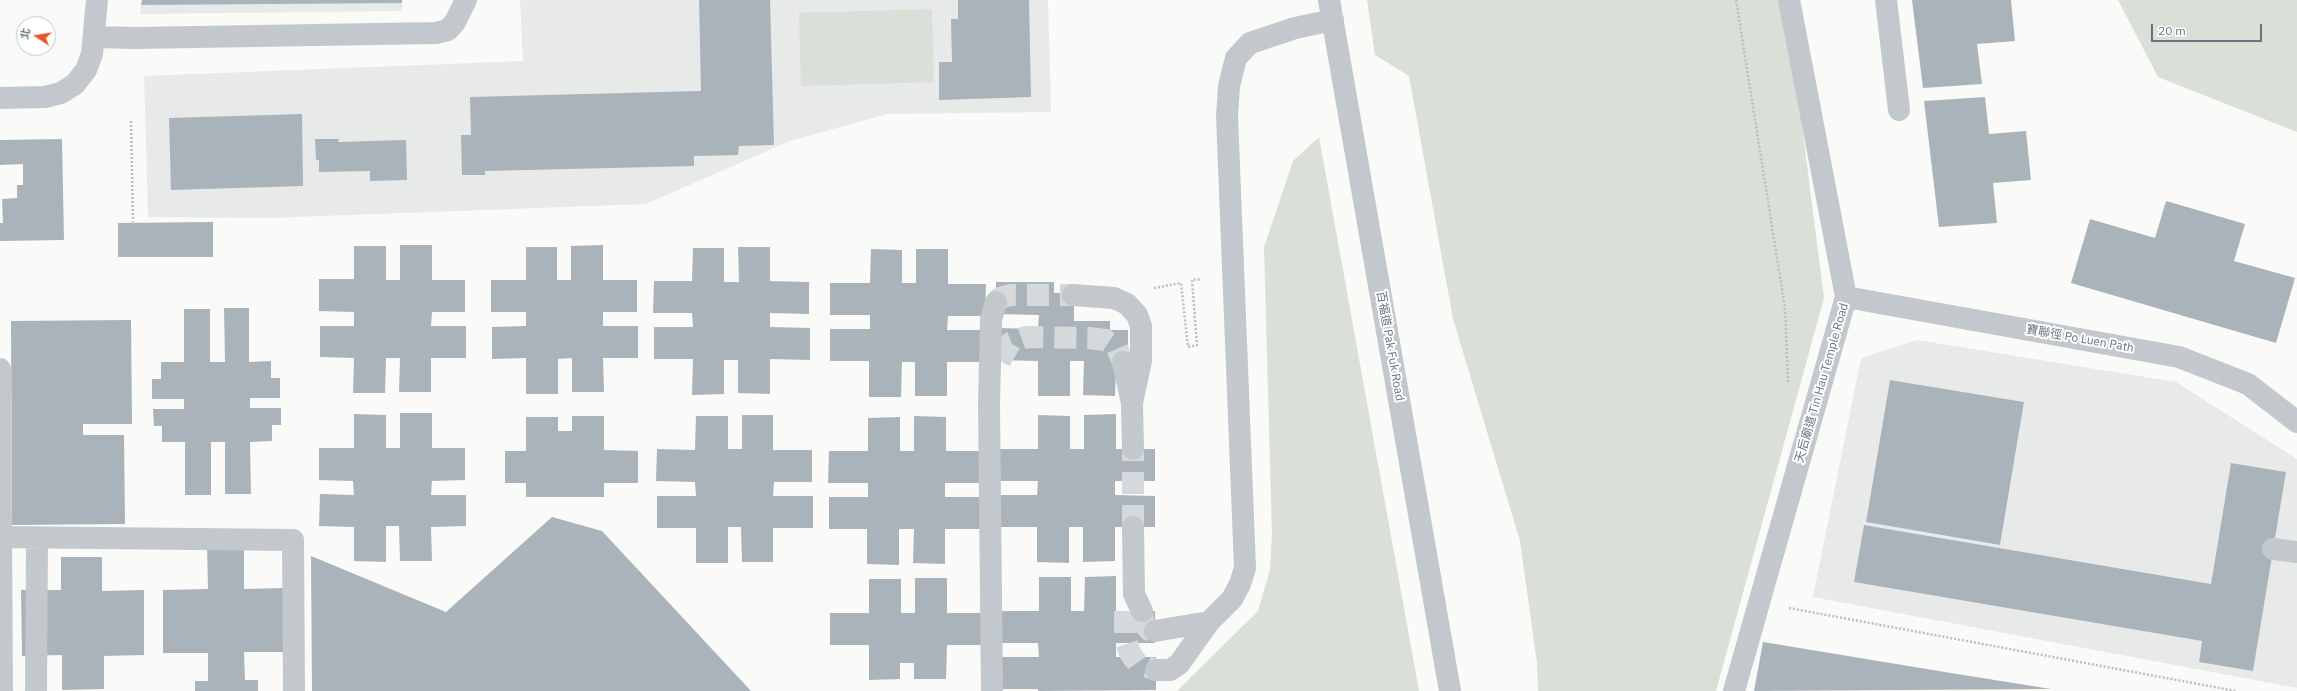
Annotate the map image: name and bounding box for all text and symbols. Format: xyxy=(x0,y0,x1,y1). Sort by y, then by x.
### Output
north arrow xyxy=(16,16,56,56)
scale bar xyxy=(2153,16,2264,42)
text: 20 m xyxy=(2158,23,2186,38)
text: 北 xyxy=(17,27,33,41)
street label: 百福道 Pak Fuk Road xyxy=(1373,290,1407,402)
street label: 天后廟道 Tin Hau Temple Road xyxy=(1792,302,1852,464)
street label: 寶聯徑 Po Luen Path xyxy=(2025,322,2135,356)

